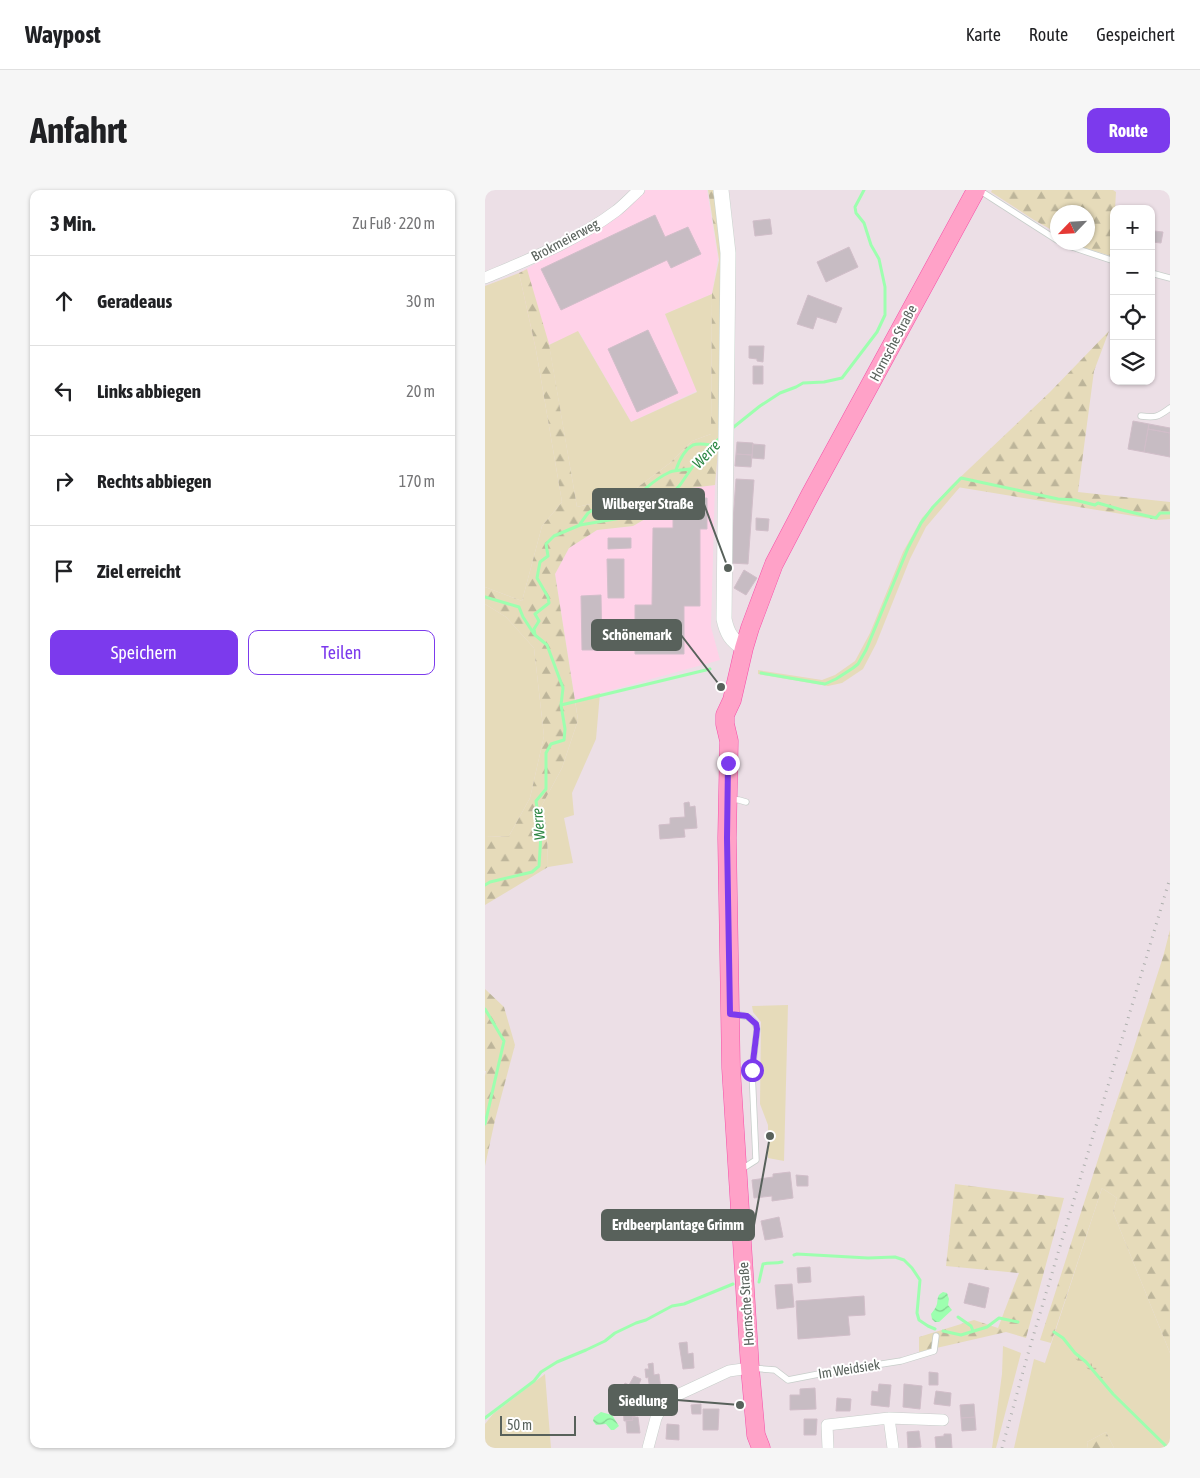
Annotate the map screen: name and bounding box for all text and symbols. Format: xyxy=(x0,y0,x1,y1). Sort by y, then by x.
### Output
text: Waypost xyxy=(25,21,101,48)
text: Karte xyxy=(966,24,1001,45)
text: Route xyxy=(1029,24,1068,45)
text: Gespeichert xyxy=(1096,24,1175,45)
button: Route xyxy=(1087,108,1170,153)
text: Anfahrt xyxy=(30,110,127,150)
north arrow xyxy=(1050,205,1095,250)
map controls xyxy=(1110,205,1155,385)
button: + xyxy=(1110,205,1155,250)
text: 3 Min. xyxy=(50,211,96,235)
text: Zu Fuß · 220 m xyxy=(352,214,435,232)
street label: Brokmeierweg xyxy=(528,216,602,264)
button: − xyxy=(1110,250,1155,295)
icon: ahead xyxy=(50,287,78,315)
text: Geradeaus xyxy=(97,290,172,312)
text: 30 m xyxy=(406,292,435,310)
button: locate xyxy=(1110,295,1155,340)
street label: Hornsche Straße xyxy=(866,302,920,384)
button: layers xyxy=(1110,340,1155,385)
icon: left xyxy=(50,377,78,405)
text: Links abbiegen xyxy=(97,380,201,402)
text: 20 m xyxy=(406,382,435,400)
water label: Werre xyxy=(689,436,724,472)
icon: right xyxy=(50,467,78,495)
text: Rechts abbiegen xyxy=(97,470,212,492)
text: 170 m xyxy=(399,472,435,490)
callout: Wilberger Straße xyxy=(593,489,704,519)
text: Wilberger Straße xyxy=(601,495,694,512)
icon: arrive xyxy=(50,557,78,585)
text: Ziel erreicht xyxy=(97,560,181,582)
callout: Schönemark xyxy=(592,620,681,650)
text: Schönemark xyxy=(602,626,672,643)
button: Speichern xyxy=(50,630,238,675)
button: Teilen xyxy=(248,630,435,675)
route end xyxy=(717,752,740,775)
water label: Werre xyxy=(528,807,548,841)
route start xyxy=(741,1059,764,1082)
callout: Erdbeerplantage Grimm xyxy=(602,1210,754,1240)
text: Erdbeerplantage Grimm xyxy=(612,1216,744,1233)
street label: Hornsche Straße xyxy=(735,1262,757,1346)
street label: Im Weidsiek xyxy=(817,1356,881,1382)
callout: Siedlung xyxy=(609,1385,677,1415)
text: Siedlung xyxy=(619,1392,668,1409)
scale bar xyxy=(500,1413,576,1436)
text: 50 m xyxy=(507,1417,532,1433)

